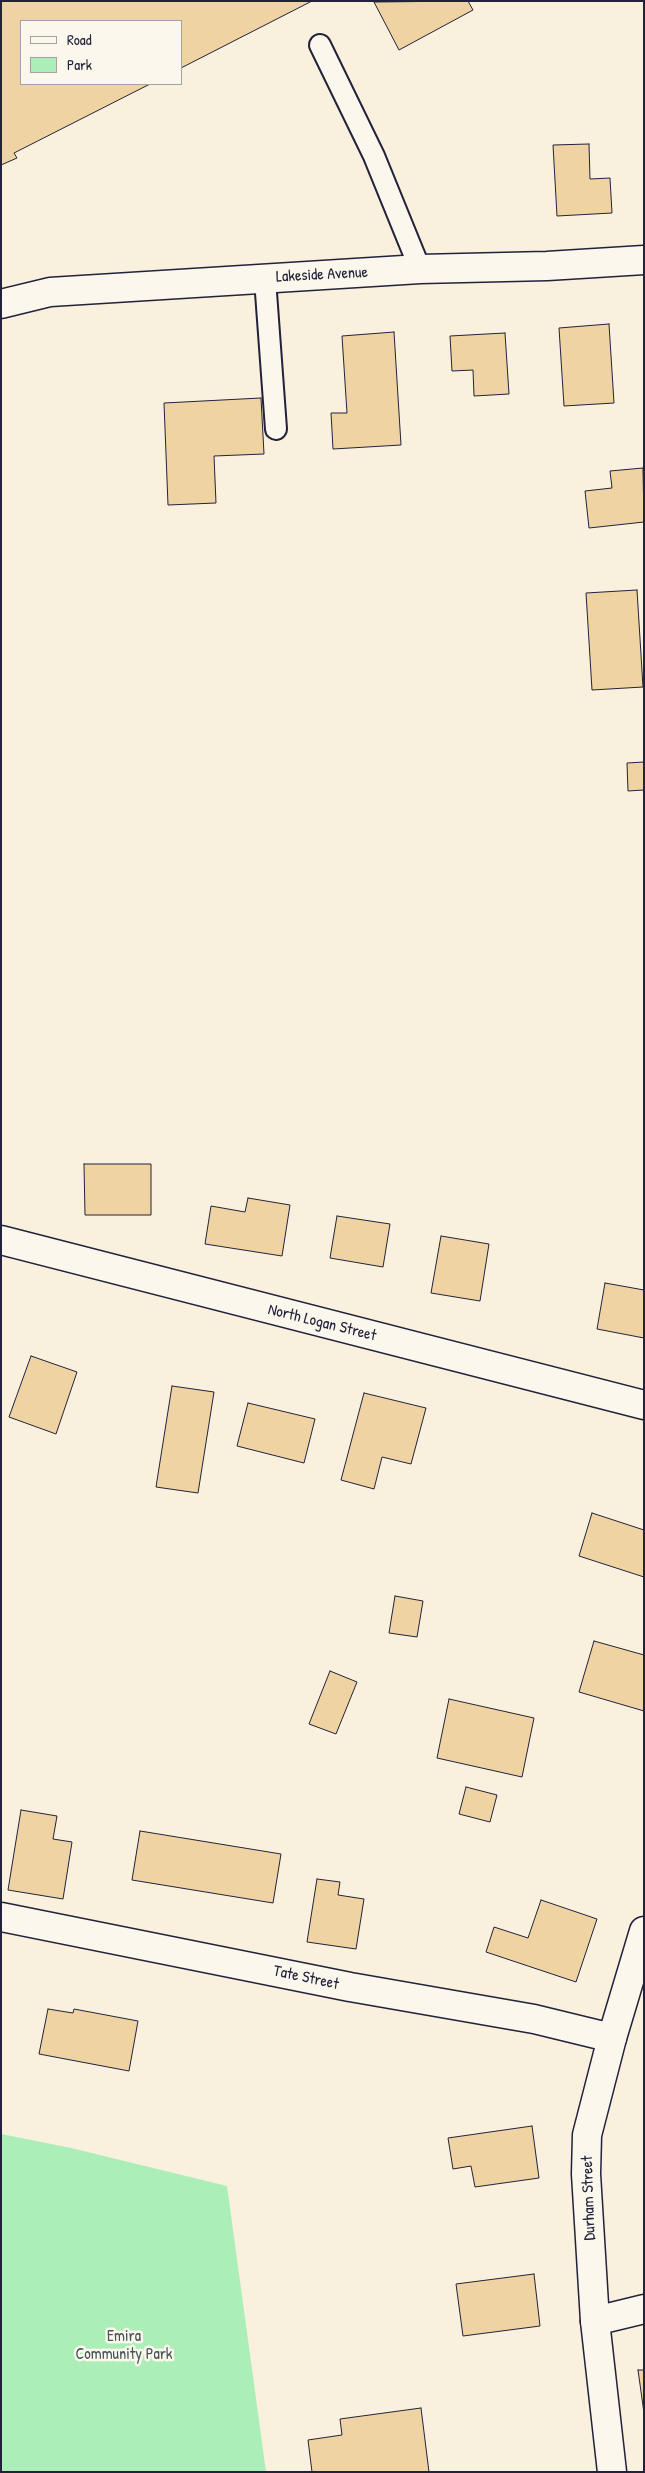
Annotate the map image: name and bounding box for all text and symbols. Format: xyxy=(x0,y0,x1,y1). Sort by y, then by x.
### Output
legend xyxy=(20,20,182,85)
text: Road xyxy=(67,29,92,50)
text: Park xyxy=(67,54,92,75)
street label: Lakeside Avenue xyxy=(276,263,368,287)
street label: North Logan Street xyxy=(266,1300,378,1346)
street label: Tate Street xyxy=(271,1962,341,1994)
street label: Durham Street xyxy=(578,2155,600,2241)
park label: Emira Community Park xyxy=(76,2327,172,2365)

